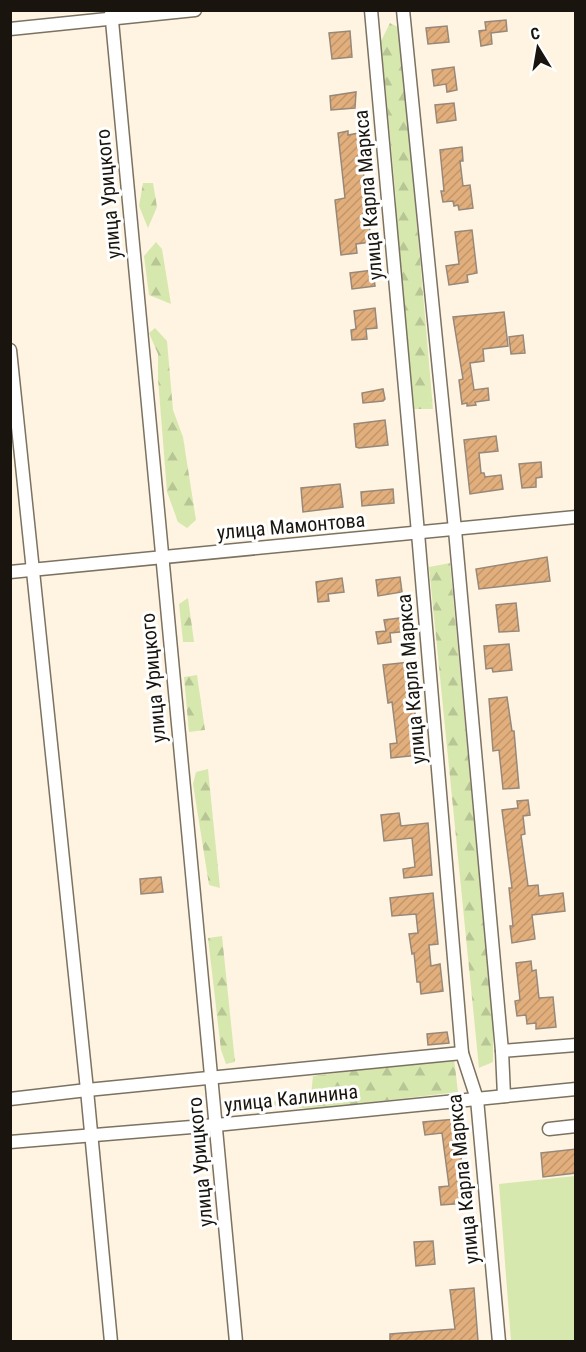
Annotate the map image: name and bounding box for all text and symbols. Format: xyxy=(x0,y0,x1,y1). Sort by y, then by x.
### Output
north arrow xyxy=(508,18,568,78)
text: С xyxy=(529,24,542,44)
street label: улица Карла Маркса xyxy=(349,109,387,281)
street label: улица Урицкого xyxy=(90,128,126,260)
street label: улица Мамонтова xyxy=(216,508,366,544)
street label: улица Карла Маркса xyxy=(392,593,430,765)
street label: улица Урицкого xyxy=(135,612,171,744)
street label: улица Калинина xyxy=(223,1079,359,1117)
street label: улица Карла Маркса xyxy=(442,1093,484,1265)
street label: улица Урицкого xyxy=(182,1096,218,1228)

